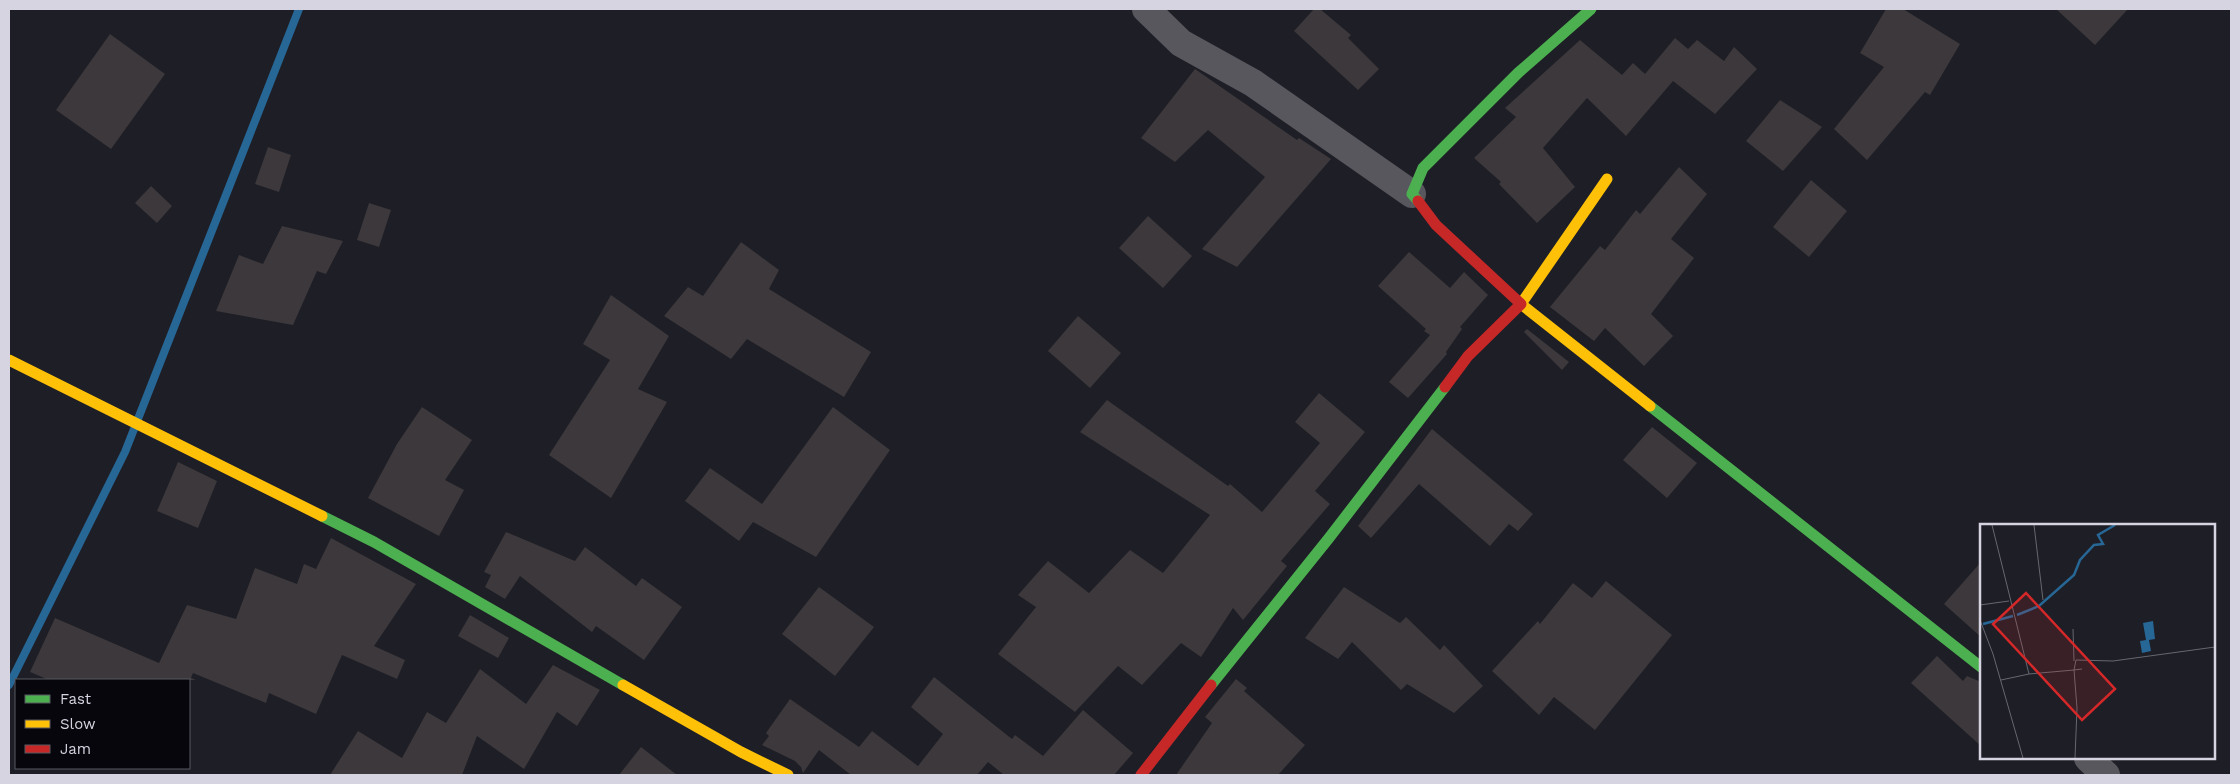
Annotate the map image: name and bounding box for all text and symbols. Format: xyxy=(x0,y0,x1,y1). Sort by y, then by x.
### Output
inset map xyxy=(1980,524,2215,759)
legend xyxy=(15,679,190,769)
text: Fast xyxy=(60,690,92,708)
text: Slow xyxy=(60,715,96,733)
text: Jam xyxy=(60,740,91,758)

